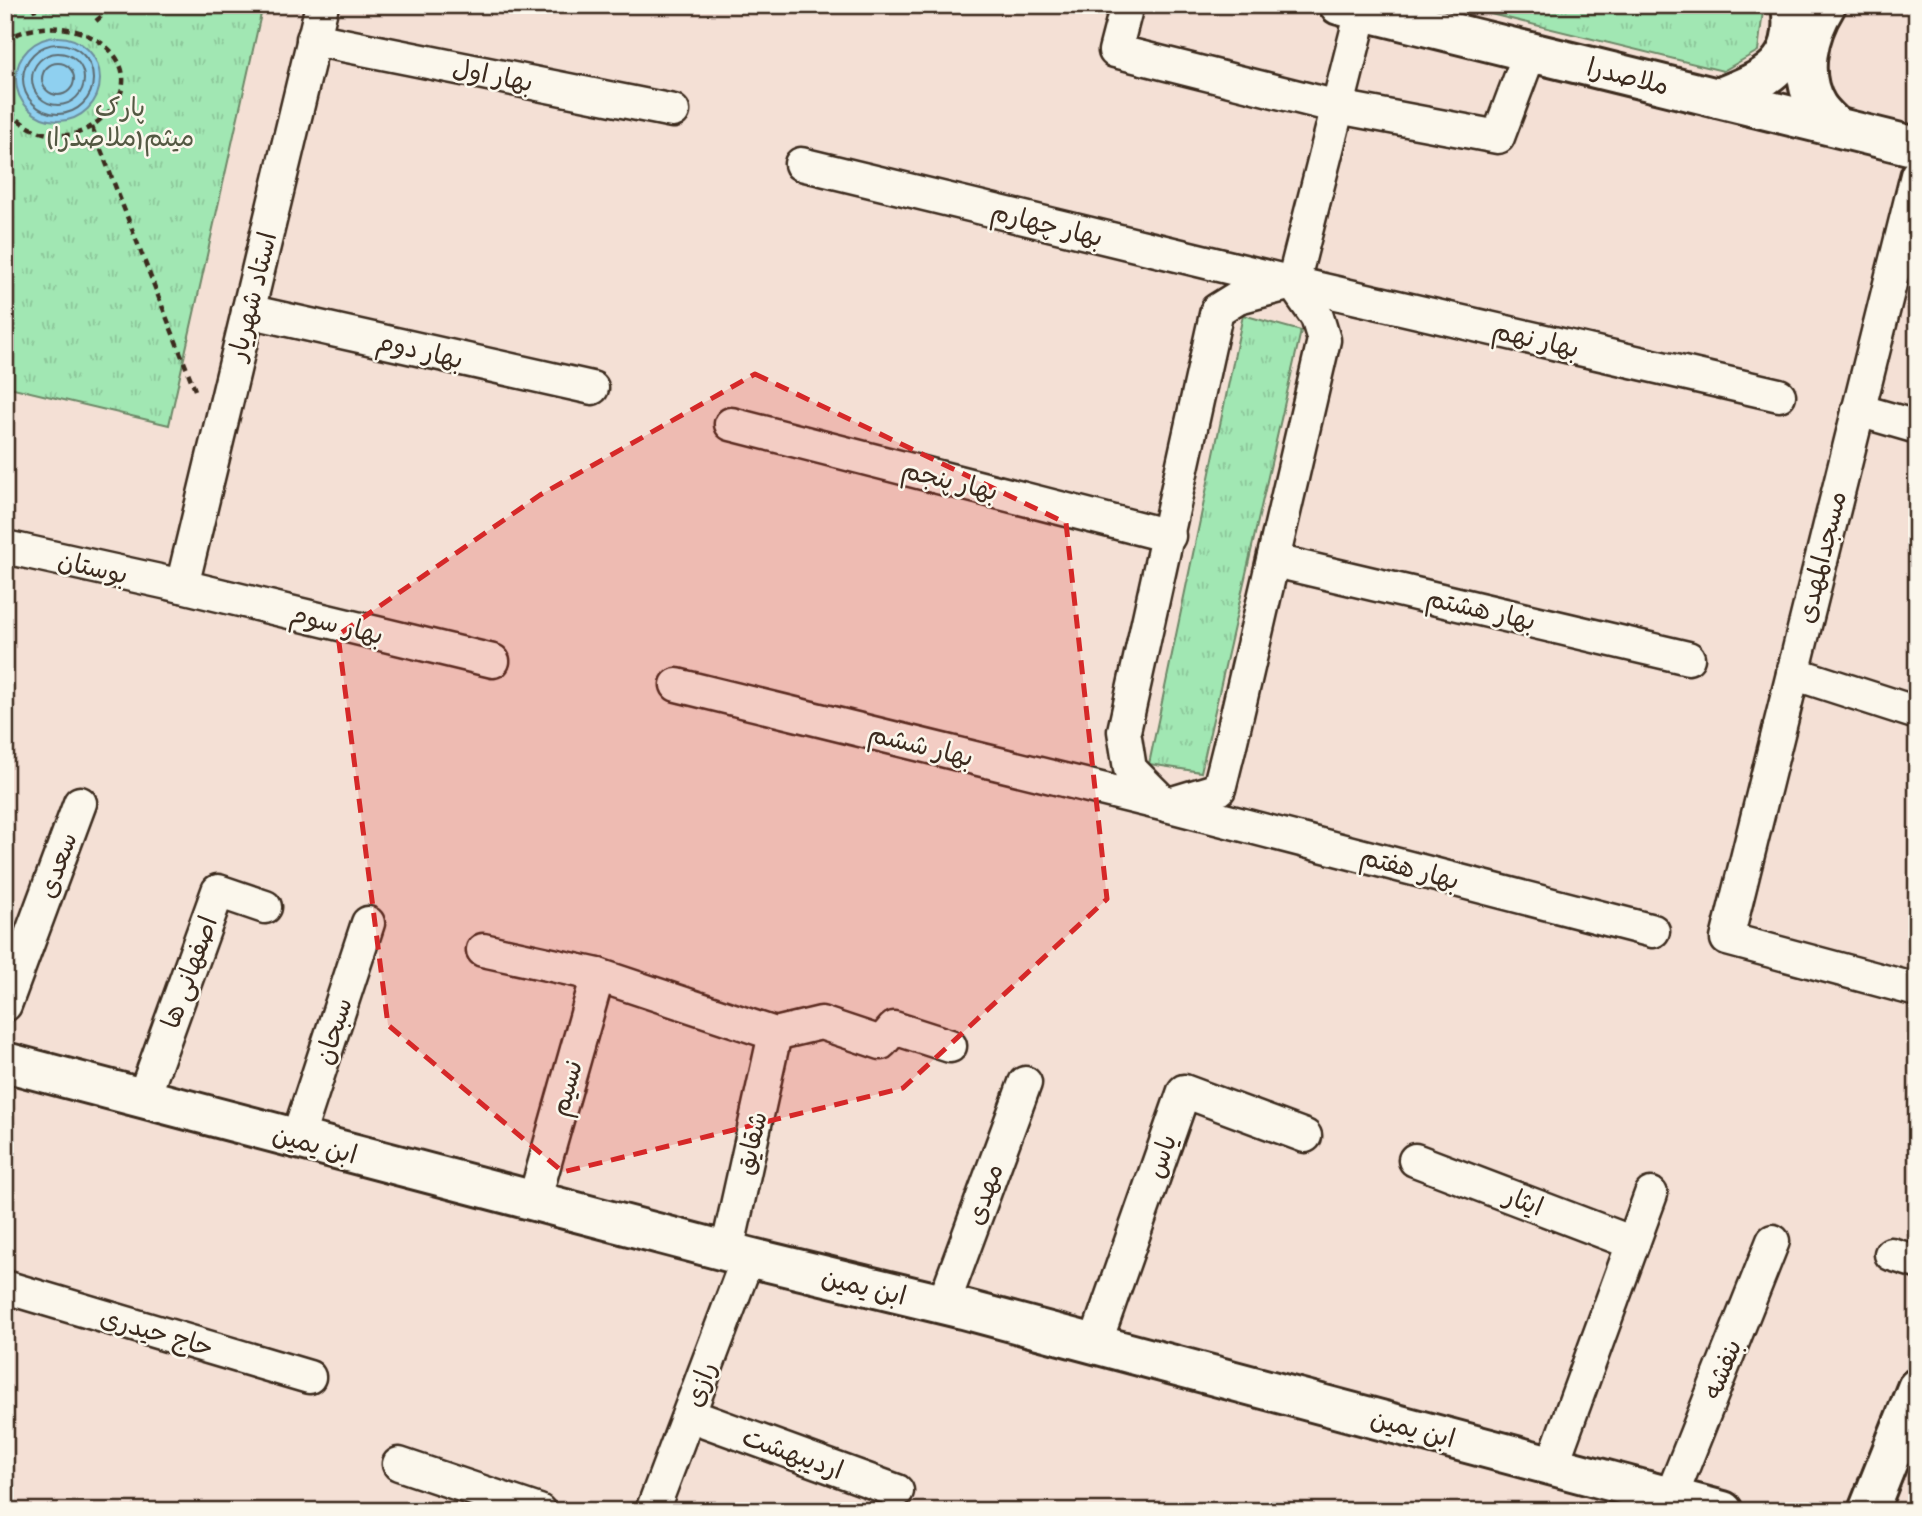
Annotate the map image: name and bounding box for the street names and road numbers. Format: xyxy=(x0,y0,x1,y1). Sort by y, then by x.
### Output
street label: ملاصدرا xyxy=(1583,55,1671,105)
street label: بهار اول xyxy=(449,56,535,102)
street label: بهار چهارم xyxy=(987,200,1105,257)
street label: استاد شهریار xyxy=(225,230,287,366)
street label: بهار نهم xyxy=(1489,318,1581,368)
street label: بهار دوم xyxy=(373,329,465,379)
street label: بهار پنجم xyxy=(898,457,1000,511)
street label: مسجدالمهدی xyxy=(1794,489,1857,628)
street label: بوستان xyxy=(54,548,130,594)
street label: بهار هشتم xyxy=(1422,586,1538,641)
street label: بهار سوم xyxy=(286,602,386,655)
street label: بهار ششم xyxy=(864,721,976,777)
street label: سعدی xyxy=(35,829,87,904)
street label: بهار هفتم xyxy=(1356,844,1462,900)
street label: اصفهانی ها xyxy=(159,913,228,1034)
street label: سبحان xyxy=(312,995,363,1070)
street label: نسیم xyxy=(548,1058,593,1121)
street label: شقایق xyxy=(733,1109,778,1179)
street label: ابن یمین xyxy=(268,1122,360,1174)
street label: یاس xyxy=(1143,1132,1187,1183)
street label: مهدی xyxy=(963,1161,1014,1230)
street label: ایثار xyxy=(1497,1183,1546,1227)
street label: ابن یمین xyxy=(817,1265,909,1316)
street label: حاج حیدری xyxy=(96,1305,216,1367)
street label: بنفشه xyxy=(1700,1336,1752,1405)
street label: رازی xyxy=(682,1359,727,1413)
street label: ابن یمین xyxy=(1366,1406,1458,1458)
street label: اردیبهشت xyxy=(737,1425,846,1490)

